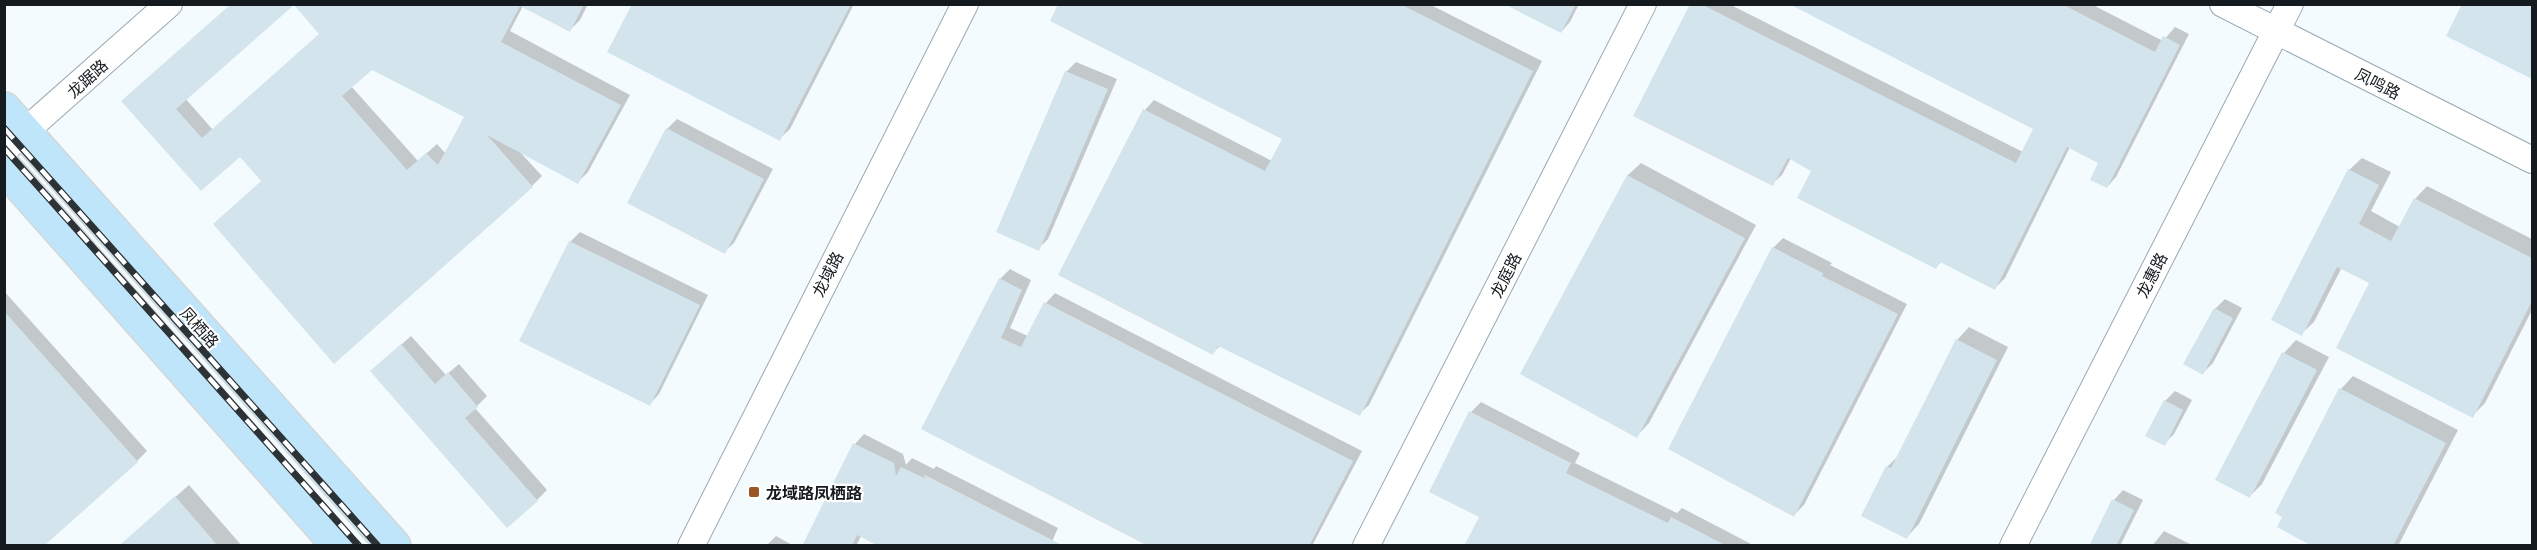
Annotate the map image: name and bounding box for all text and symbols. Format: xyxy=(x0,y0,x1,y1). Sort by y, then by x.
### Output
street label: 龙踞路 xyxy=(63,55,111,101)
street label: 凤鸣路 xyxy=(2352,64,2404,102)
street label: 龙域路 xyxy=(808,248,846,300)
street label: 龙庭路 xyxy=(1486,249,1524,301)
street label: 龙惠路 xyxy=(2132,249,2170,301)
street label: 凤栖路 xyxy=(177,303,223,351)
place label: 龙域路凤栖路 xyxy=(766,483,862,502)
marker: 龙域路凤栖路 xyxy=(747,485,761,499)

